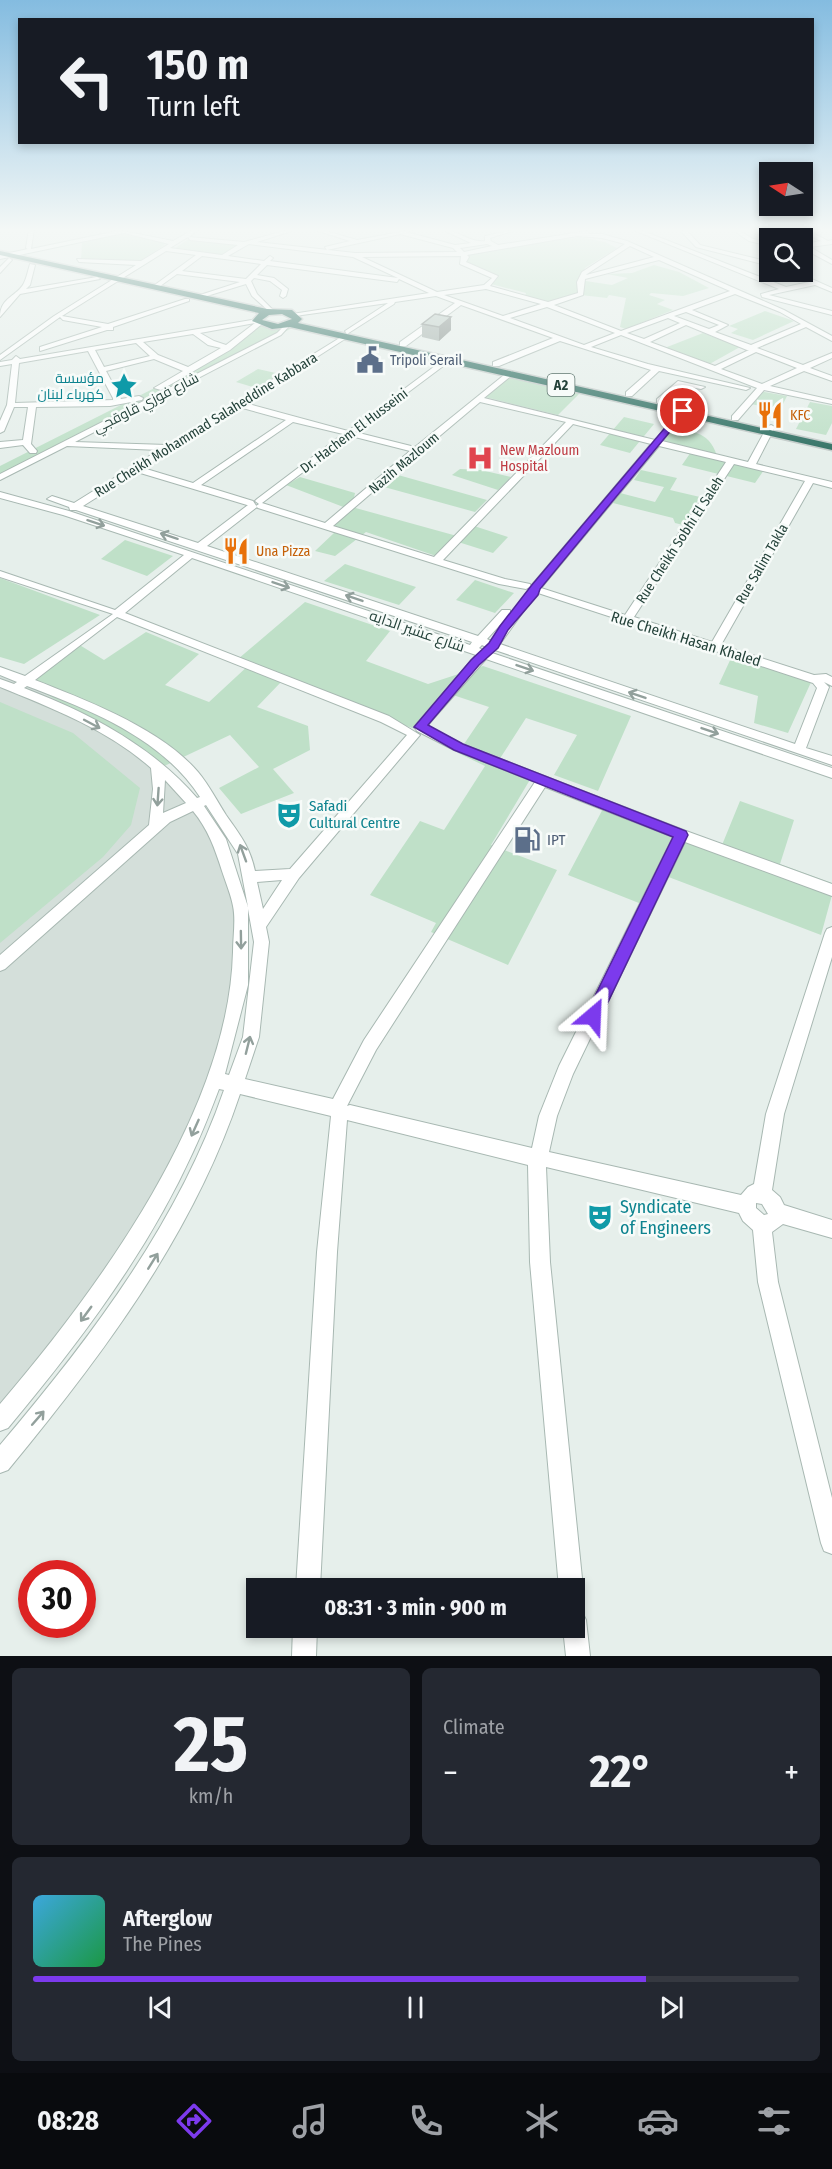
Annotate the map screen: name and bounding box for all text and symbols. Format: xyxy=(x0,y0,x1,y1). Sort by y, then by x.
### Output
text: 150 m xyxy=(147,40,249,90)
icon: left xyxy=(48,42,126,120)
text: Turn left xyxy=(147,91,240,123)
north arrow xyxy=(759,162,813,216)
map controls xyxy=(759,162,813,282)
button: search xyxy=(759,228,813,282)
public building icon: Tripoli Serail xyxy=(355,345,385,375)
street label: Rue Cheikh Mohammad Salaheddine Kabbara xyxy=(91,349,321,501)
place label: Tripoli Serail xyxy=(390,352,463,369)
street label: شارع فوزي قاوقجي xyxy=(90,369,203,440)
place label: مؤسسة كهرباء لبنان xyxy=(38,370,104,403)
place icon: مؤسسة كهرباء لبنان xyxy=(109,371,139,401)
road number: A2 xyxy=(548,374,574,396)
street label: Dr. Hachem El Husseini xyxy=(297,385,411,477)
pin xyxy=(657,385,708,436)
icon: arrive xyxy=(666,394,699,427)
restaurant icon: KFC xyxy=(755,400,785,430)
place label: KFC xyxy=(790,407,810,424)
street label: Nazih Mazloum xyxy=(365,429,443,497)
place label: New Mazloum Hospital xyxy=(500,442,579,475)
hospital icon: New Mazloum Hospital xyxy=(465,443,495,473)
street label: Rue Cheikh Sobhi El Saleh xyxy=(633,473,727,607)
one-way arrow xyxy=(87,518,105,529)
street label: Rue Salim Takla xyxy=(732,521,792,607)
one-way arrow xyxy=(160,530,179,541)
restaurant icon: Una Pizza xyxy=(221,536,251,566)
place label: Una Pizza xyxy=(256,543,311,560)
one-way arrow xyxy=(271,580,290,591)
one-way arrow xyxy=(345,591,363,602)
street label: شارع عشير الدايه xyxy=(366,606,467,658)
street label: Rue Cheikh Hasan Khaled xyxy=(609,608,763,670)
one-way arrow xyxy=(516,664,534,675)
one-way arrow xyxy=(629,688,647,699)
one-way arrow xyxy=(83,718,100,730)
one-way arrow xyxy=(700,727,719,738)
one-way arrow xyxy=(152,787,163,807)
place label: Safadi Cultural Centre xyxy=(309,797,400,832)
theatre icon: Safadi Cultural Centre xyxy=(274,800,304,830)
fuel station icon: IPT xyxy=(512,825,542,855)
place label: IPT xyxy=(547,831,565,849)
one-way arrow xyxy=(237,844,248,863)
one-way arrow xyxy=(236,930,247,950)
position arrow xyxy=(561,984,625,1048)
one-way arrow xyxy=(243,1035,255,1054)
one-way arrow xyxy=(189,1118,200,1136)
place label: Syndicate of Engineers xyxy=(620,1196,711,1239)
theatre icon: Syndicate of Engineers xyxy=(585,1202,615,1232)
one-way arrow xyxy=(146,1252,159,1269)
one-way arrow xyxy=(80,1305,92,1321)
one-way arrow xyxy=(31,1411,45,1426)
speed limit sign: 30 xyxy=(18,1560,96,1638)
text: 08:31 · 3 min · 900 m xyxy=(324,1594,507,1621)
text: 25 xyxy=(174,1698,248,1792)
text: Climate xyxy=(443,1715,505,1739)
text: 22° xyxy=(590,1745,652,1799)
text: − xyxy=(443,1753,458,1793)
text: + xyxy=(784,1753,799,1793)
text: km/h xyxy=(189,1784,233,1808)
text: Afterglow xyxy=(123,1905,212,1932)
text: The Pines xyxy=(123,1932,202,1956)
icon: previous xyxy=(144,1991,177,2024)
icon: pause xyxy=(399,1991,432,2024)
icon: next xyxy=(655,1991,688,2024)
icon: directions xyxy=(173,2100,215,2142)
icon: music xyxy=(289,2100,331,2142)
icon: phone xyxy=(405,2100,447,2142)
icon: climate xyxy=(521,2100,563,2142)
icon: car xyxy=(637,2100,679,2142)
icon: filters xyxy=(753,2100,795,2142)
text: 08:28 xyxy=(37,2105,99,2137)

